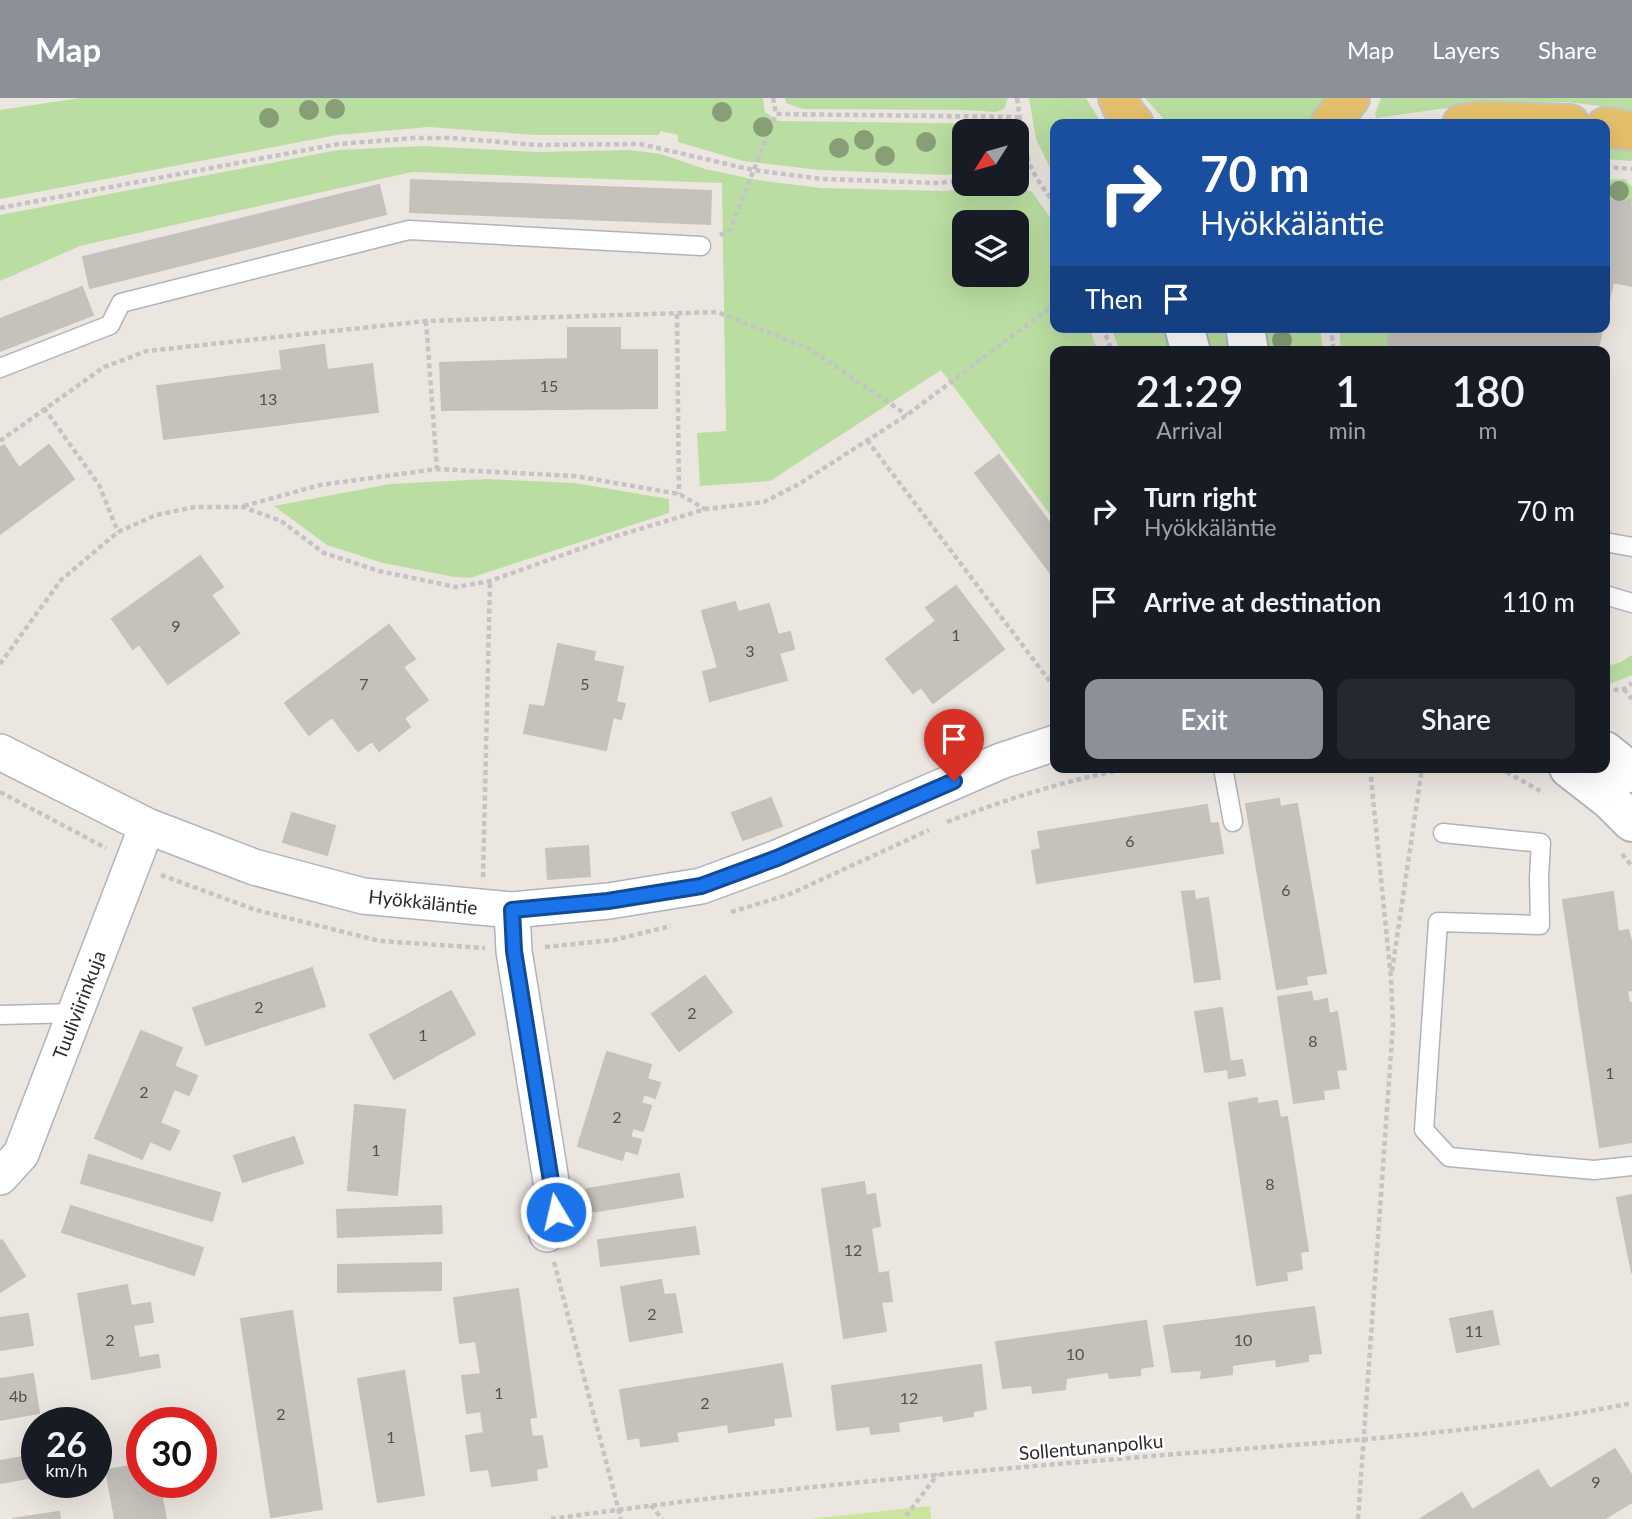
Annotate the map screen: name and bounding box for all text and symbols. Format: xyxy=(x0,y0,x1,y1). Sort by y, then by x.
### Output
text: Map xyxy=(35,29,101,69)
text: Map xyxy=(1347,35,1394,64)
text: Layers xyxy=(1432,35,1500,64)
text: Share xyxy=(1538,35,1597,64)
north arrow xyxy=(952,119,1029,196)
map controls xyxy=(952,119,1029,287)
text: 70 m xyxy=(1200,144,1310,202)
icon: right xyxy=(1085,147,1176,238)
text: Hyökkäläntie xyxy=(1200,203,1384,242)
button: layers xyxy=(952,210,1029,287)
icon: arrive xyxy=(1157,280,1195,318)
text: Then xyxy=(1085,283,1143,315)
text: 21:29 xyxy=(1135,366,1243,416)
text: 1 xyxy=(1335,366,1360,416)
text: 180 xyxy=(1452,366,1525,416)
house number: 15 xyxy=(540,376,558,395)
house number: 13 xyxy=(259,389,277,408)
text: Arrival xyxy=(1156,416,1223,444)
text: min xyxy=(1329,416,1366,444)
text: m xyxy=(1479,416,1498,444)
text: Turn right xyxy=(1144,481,1257,513)
icon: right xyxy=(1085,492,1123,530)
text: 70 m xyxy=(1517,495,1575,527)
text: Hyökkäläntie xyxy=(1144,513,1277,541)
icon: arrive xyxy=(1085,583,1123,621)
text: Arrive at destination xyxy=(1144,586,1381,618)
text: 110 m xyxy=(1502,586,1575,618)
house number: 9 xyxy=(171,616,181,635)
house number: 1 xyxy=(951,625,961,644)
house number: 3 xyxy=(745,641,755,660)
house number: 7 xyxy=(359,674,369,693)
house number: 5 xyxy=(580,674,590,693)
button: Exit xyxy=(1085,679,1323,759)
button: Share xyxy=(1337,679,1575,759)
pin xyxy=(924,709,984,781)
icon: arrive xyxy=(935,720,973,758)
house number: 6 xyxy=(1125,831,1135,850)
house number: 6 xyxy=(1281,880,1291,899)
street label: Hyökkäläntie xyxy=(367,884,479,919)
street label: Tuuliviirinkuja xyxy=(47,947,110,1062)
house number: 2 xyxy=(254,997,264,1016)
house number: 2 xyxy=(687,1003,697,1022)
house number: 1 xyxy=(418,1025,428,1044)
house number: 8 xyxy=(1308,1031,1318,1050)
house number: 1 xyxy=(1605,1063,1615,1082)
house number: 2 xyxy=(139,1082,149,1101)
house number: 2 xyxy=(612,1107,622,1126)
house number: 1 xyxy=(371,1140,381,1159)
house number: 8 xyxy=(1265,1174,1275,1193)
position arrow xyxy=(519,1175,593,1249)
house number: 12 xyxy=(844,1240,862,1259)
house number: 2 xyxy=(647,1304,657,1323)
house number: 11 xyxy=(1465,1321,1483,1340)
house number: 2 xyxy=(105,1330,115,1349)
house number: 10 xyxy=(1234,1330,1252,1349)
house number: 10 xyxy=(1066,1344,1084,1363)
house number: 1 xyxy=(494,1383,504,1402)
house number: 4b xyxy=(9,1386,27,1405)
house number: 12 xyxy=(900,1388,918,1407)
house number: 2 xyxy=(700,1393,710,1412)
house number: 2 xyxy=(276,1404,286,1423)
speed limit sign: 30 xyxy=(126,1407,217,1498)
text: 26 xyxy=(46,1422,87,1464)
house number: 1 xyxy=(386,1427,396,1446)
street label: Sollentunanpolku xyxy=(1018,1429,1164,1464)
text: km/h xyxy=(45,1459,88,1481)
house number: 9 xyxy=(1591,1472,1601,1491)

